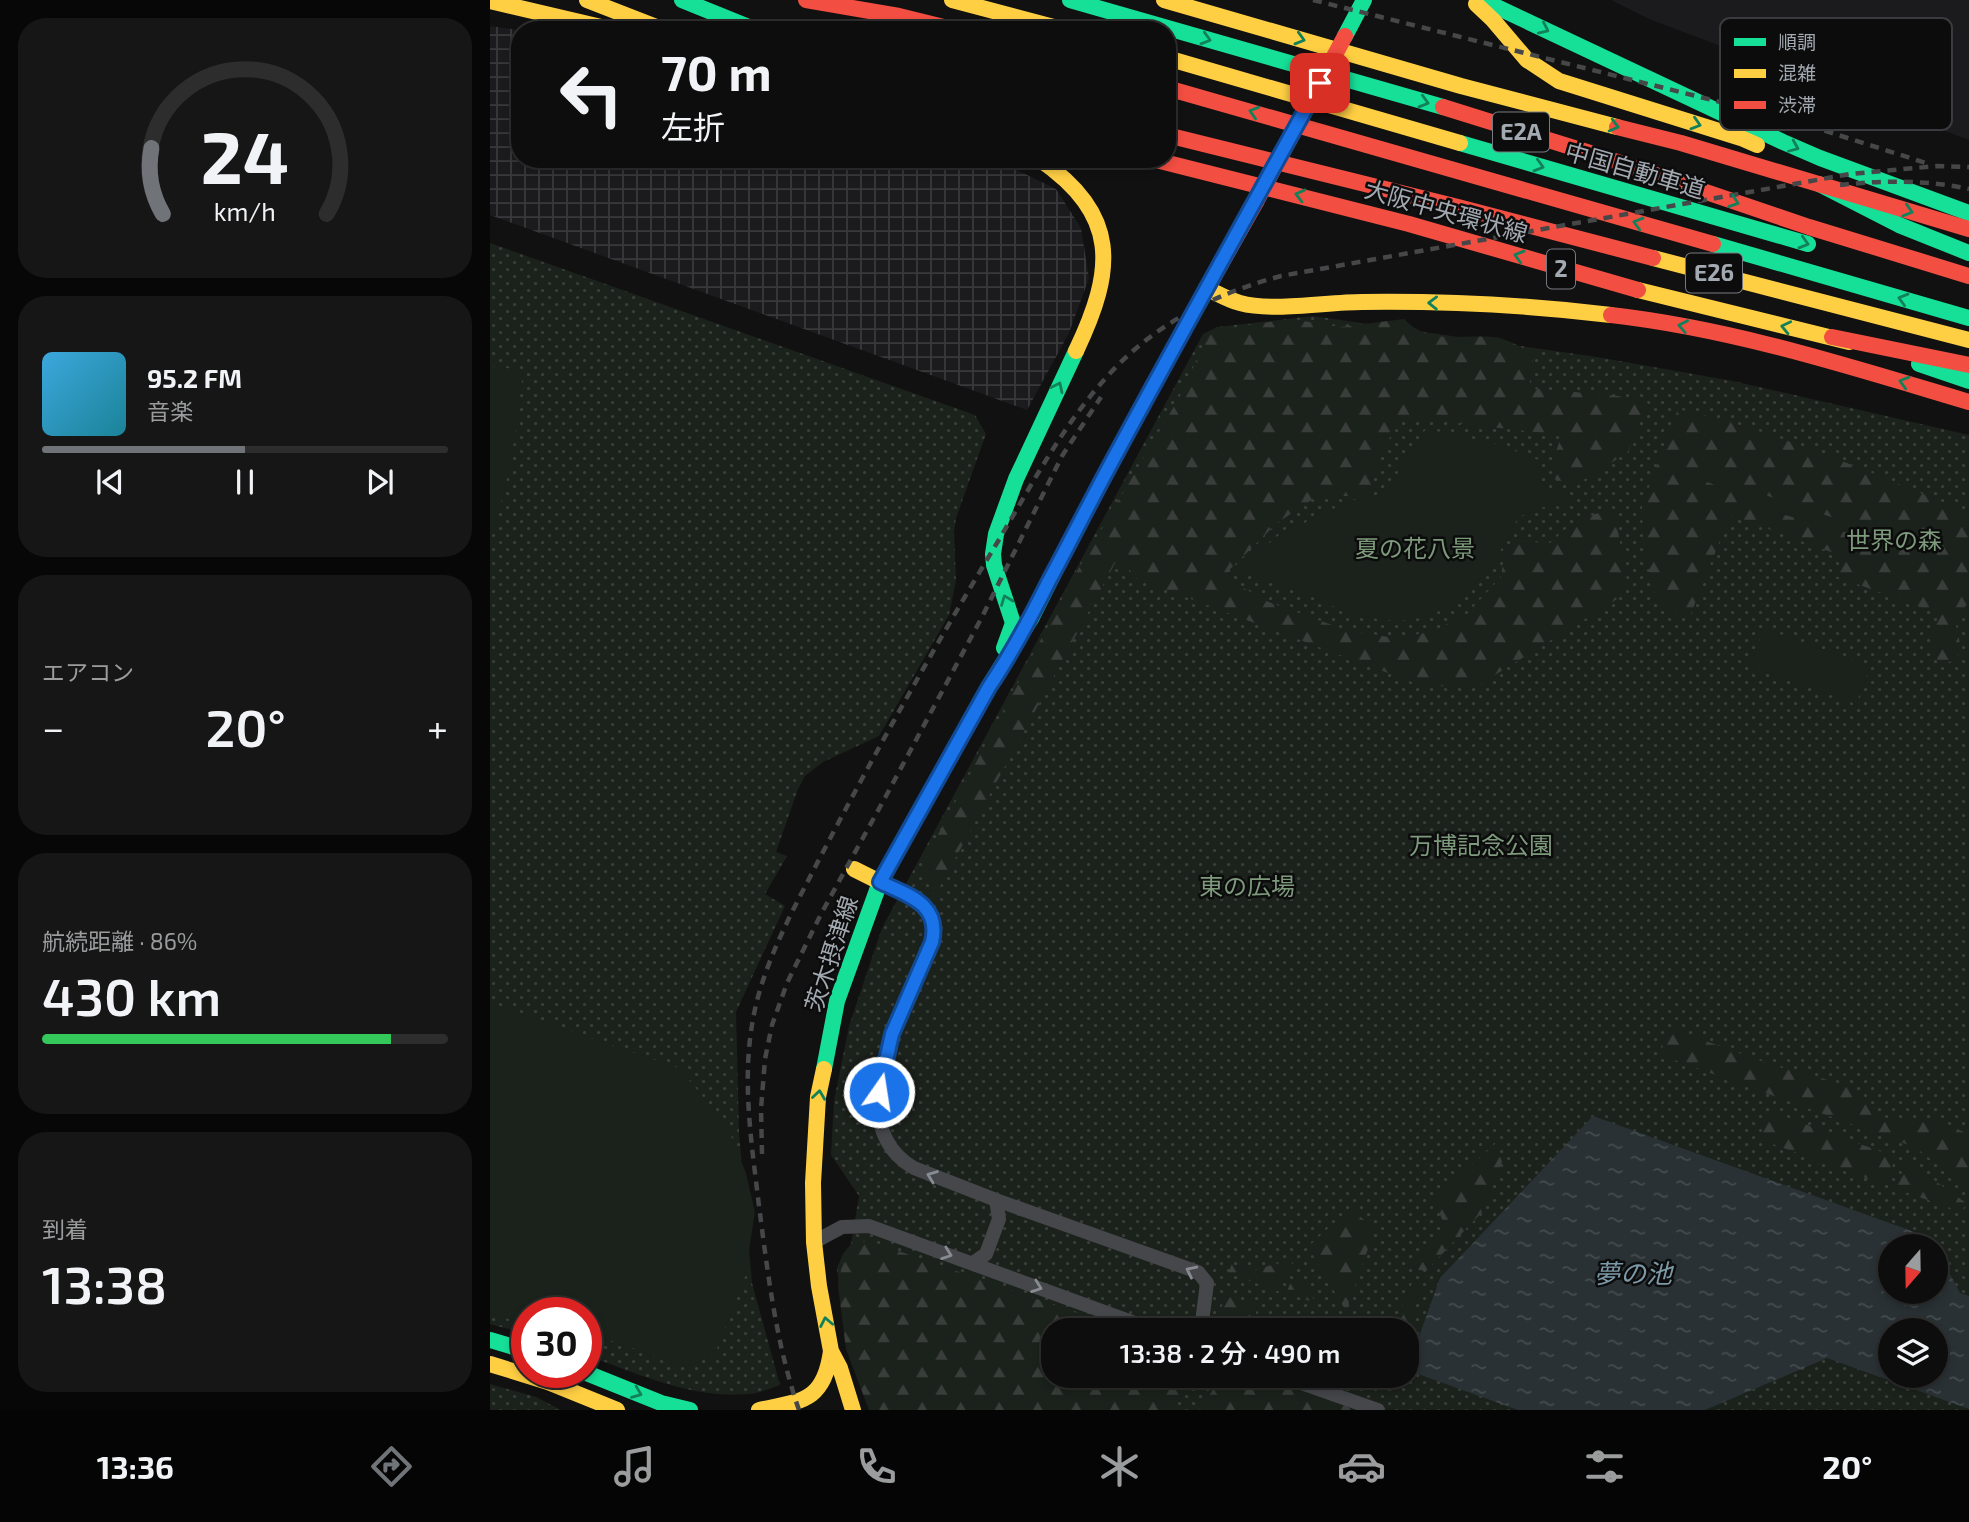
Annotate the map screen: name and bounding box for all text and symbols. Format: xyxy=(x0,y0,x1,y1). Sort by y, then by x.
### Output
legend xyxy=(1720,18,1952,130)
one-way arrow xyxy=(1536,21,1549,35)
text: 順調 xyxy=(1778,30,1816,53)
one-way arrow xyxy=(1200,31,1212,46)
one-way arrow xyxy=(1294,31,1306,46)
text: 70 m xyxy=(661,42,772,101)
icon: left xyxy=(546,49,637,140)
pin xyxy=(1290,53,1350,113)
text: 混雑 xyxy=(1778,61,1816,84)
icon: arrive xyxy=(1301,64,1339,102)
text: 渋滞 xyxy=(1778,93,1816,116)
one-way arrow xyxy=(1418,94,1430,109)
one-way arrow xyxy=(1248,106,1260,121)
text: 左折 xyxy=(661,107,725,145)
text: 24 xyxy=(201,112,289,200)
road number: E2A xyxy=(1493,113,1549,152)
one-way arrow xyxy=(1690,116,1702,131)
one-way arrow xyxy=(1608,118,1620,132)
street label: 中国自動車道 xyxy=(1562,136,1709,203)
one-way arrow xyxy=(1787,138,1799,152)
one-way arrow xyxy=(1532,158,1544,173)
street label: 大阪中央環状線 xyxy=(1362,173,1531,248)
one-way arrow xyxy=(1294,189,1306,203)
one-way arrow xyxy=(1728,194,1740,208)
text: km/h xyxy=(214,196,276,226)
one-way arrow xyxy=(1901,202,1913,217)
one-way arrow xyxy=(1632,216,1644,231)
one-way arrow xyxy=(1798,235,1810,250)
one-way arrow xyxy=(1513,249,1525,264)
road number: 2 xyxy=(1547,250,1575,288)
road number: E26 xyxy=(1686,254,1742,292)
one-way arrow xyxy=(1898,293,1910,307)
one-way arrow xyxy=(1427,295,1437,311)
one-way arrow xyxy=(1677,320,1689,335)
one-way arrow xyxy=(1780,321,1792,335)
text: 95.2 FM xyxy=(147,362,242,393)
one-way arrow xyxy=(1898,375,1910,390)
one-way arrow xyxy=(1050,382,1064,394)
text: 音楽 xyxy=(147,397,193,425)
icon: previous xyxy=(91,463,129,501)
icon: pause xyxy=(226,463,264,501)
icon: next xyxy=(361,463,399,501)
park label: 世界の森 xyxy=(1846,525,1942,554)
park label: 夏の花八景 xyxy=(1355,533,1475,562)
one-way arrow xyxy=(1000,594,1014,606)
text: エアコン xyxy=(42,658,134,686)
text: 20° xyxy=(205,695,286,757)
text: − xyxy=(42,704,64,750)
text: + xyxy=(427,704,448,750)
park label: 万博記念公園 xyxy=(1409,830,1553,859)
park label: 東の広場 xyxy=(1199,871,1295,900)
street label: 茨木摂津線 xyxy=(798,892,863,1015)
text: 航続距離 · 86% xyxy=(42,927,197,955)
text: 430 km xyxy=(42,964,221,1026)
position arrow xyxy=(842,1055,916,1129)
one-way arrow xyxy=(811,1090,826,1101)
one-way arrow xyxy=(927,1170,939,1184)
text: 到着 xyxy=(42,1215,88,1243)
north arrow xyxy=(1878,1234,1948,1304)
map controls xyxy=(1878,1234,1948,1388)
one-way arrow xyxy=(940,1246,952,1260)
text: 13:38 xyxy=(42,1252,167,1314)
water label: 夢の池 xyxy=(1594,1257,1675,1288)
one-way arrow xyxy=(1185,1266,1198,1279)
one-way arrow xyxy=(1031,1279,1043,1293)
speed limit sign: 30 xyxy=(511,1297,602,1388)
one-way arrow xyxy=(819,1316,834,1328)
button: layers xyxy=(1878,1318,1948,1388)
text: 13:38 · 2 分 · 490 m xyxy=(1120,1337,1340,1368)
one-way arrow xyxy=(630,1385,642,1399)
icon: directions xyxy=(367,1442,416,1491)
icon: music xyxy=(610,1442,659,1491)
icon: phone xyxy=(852,1442,901,1491)
icon: climate xyxy=(1095,1442,1144,1491)
icon: car xyxy=(1337,1442,1386,1491)
icon: filters xyxy=(1580,1442,1629,1491)
text: 13:36 xyxy=(97,1447,174,1485)
text: 20° xyxy=(1822,1447,1872,1485)

